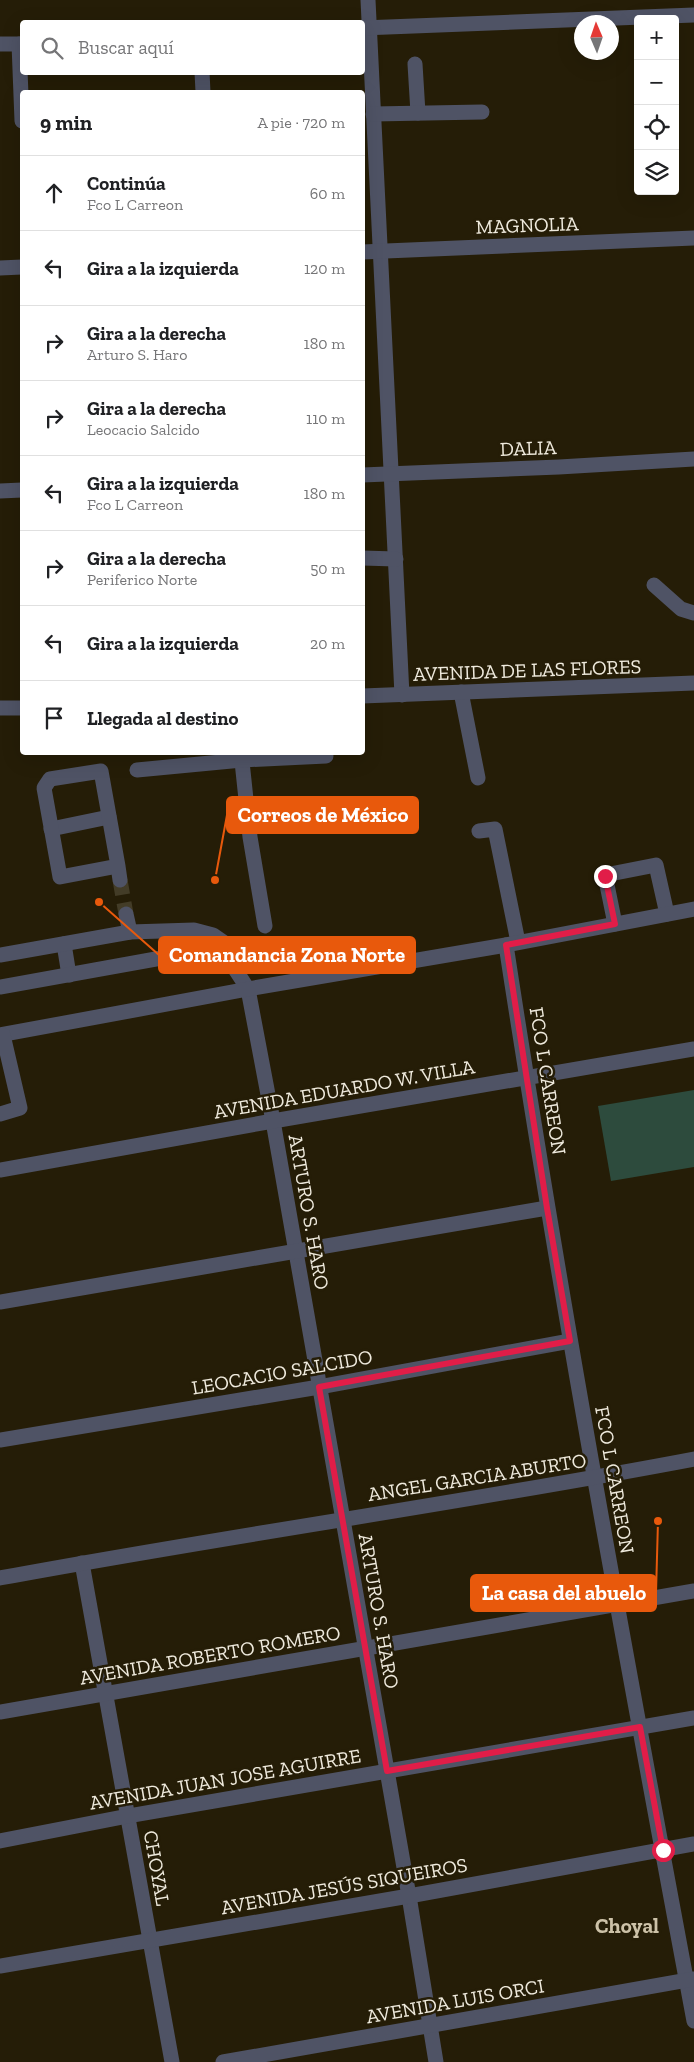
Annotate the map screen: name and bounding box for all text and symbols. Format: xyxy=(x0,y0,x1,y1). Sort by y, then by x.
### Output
north arrow xyxy=(574,15,619,60)
map controls xyxy=(634,15,679,195)
button: + xyxy=(634,15,679,60)
search box xyxy=(20,20,365,75)
icon: search xyxy=(38,34,66,62)
text: Buscar aquí xyxy=(78,36,174,59)
button: − xyxy=(634,60,679,105)
button: locate xyxy=(634,105,679,150)
text: 9 min xyxy=(40,110,92,135)
text: A pie · 720 m xyxy=(258,113,345,132)
button: layers xyxy=(634,150,679,195)
text: Continúa xyxy=(87,172,166,195)
icon: ahead xyxy=(40,179,68,207)
text: 60 m xyxy=(310,184,345,203)
text: Fco L Carreon xyxy=(87,195,183,214)
street label: MAGNOLIA xyxy=(475,211,580,239)
icon: left xyxy=(40,254,68,282)
text: Gira a la izquierda xyxy=(87,257,239,280)
text: 120 m xyxy=(304,259,345,278)
text: Gira a la derecha xyxy=(87,322,226,345)
icon: right xyxy=(40,329,68,357)
text: 180 m xyxy=(304,334,345,353)
text: Arturo S. Haro xyxy=(87,345,188,364)
text: Gira a la derecha xyxy=(87,397,226,420)
icon: right xyxy=(40,404,68,432)
text: 110 m xyxy=(306,409,345,428)
text: Leocacio Salcido xyxy=(87,420,200,439)
street label: DALIA xyxy=(499,435,558,461)
text: Gira a la izquierda xyxy=(87,472,239,495)
icon: left xyxy=(40,479,68,507)
text: 180 m xyxy=(304,484,345,503)
text: Fco L Carreon xyxy=(87,495,183,514)
text: Gira a la derecha xyxy=(87,547,226,570)
icon: right xyxy=(40,554,68,582)
text: 50 m xyxy=(310,559,345,578)
text: Periferico Norte xyxy=(87,570,197,589)
icon: left xyxy=(40,629,68,657)
text: Gira a la izquierda xyxy=(87,632,239,655)
text: 20 m xyxy=(310,634,345,653)
street label: AVENIDA DE LAS FLORES xyxy=(413,654,641,686)
icon: arrive xyxy=(40,704,68,732)
text: Llegada al destino xyxy=(87,707,238,730)
callout: Correos de México xyxy=(227,797,418,833)
text: Correos de México xyxy=(238,802,408,827)
route end xyxy=(594,865,617,888)
callout: Comandancia Zona Norte xyxy=(159,937,415,973)
text: Comandancia Zona Norte xyxy=(169,942,405,967)
street label: FCO L CARREON xyxy=(524,1005,572,1157)
street label: AVENIDA EDUARDO W. VILLA xyxy=(212,1054,477,1124)
street label: ARTURO S. HARO xyxy=(284,1132,334,1292)
street label: LEOCACIO SALCIDO xyxy=(190,1344,374,1400)
street label: FCO L CARREON xyxy=(590,1404,640,1556)
street label: ANGEL GARCIA ABURTO xyxy=(366,1448,588,1506)
street label: ARTURO S. HARO xyxy=(354,1531,404,1691)
callout: La casa del abuelo xyxy=(471,1575,656,1611)
text: La casa del abuelo xyxy=(482,1580,646,1605)
street label: AVENIDA ROBERTO ROMERO xyxy=(78,1620,342,1690)
street label: AVENIDA JUAN JOSE AGUIRRE xyxy=(87,1743,363,1815)
street label: CHOYAL xyxy=(139,1828,175,1908)
route start xyxy=(652,1839,675,1862)
street label: AVENIDA JESÚS SIQUEIROS xyxy=(219,1852,469,1920)
district label: Choyal xyxy=(595,1913,659,1938)
street label: AVENIDA LUIS ORCI xyxy=(364,1974,546,2028)

